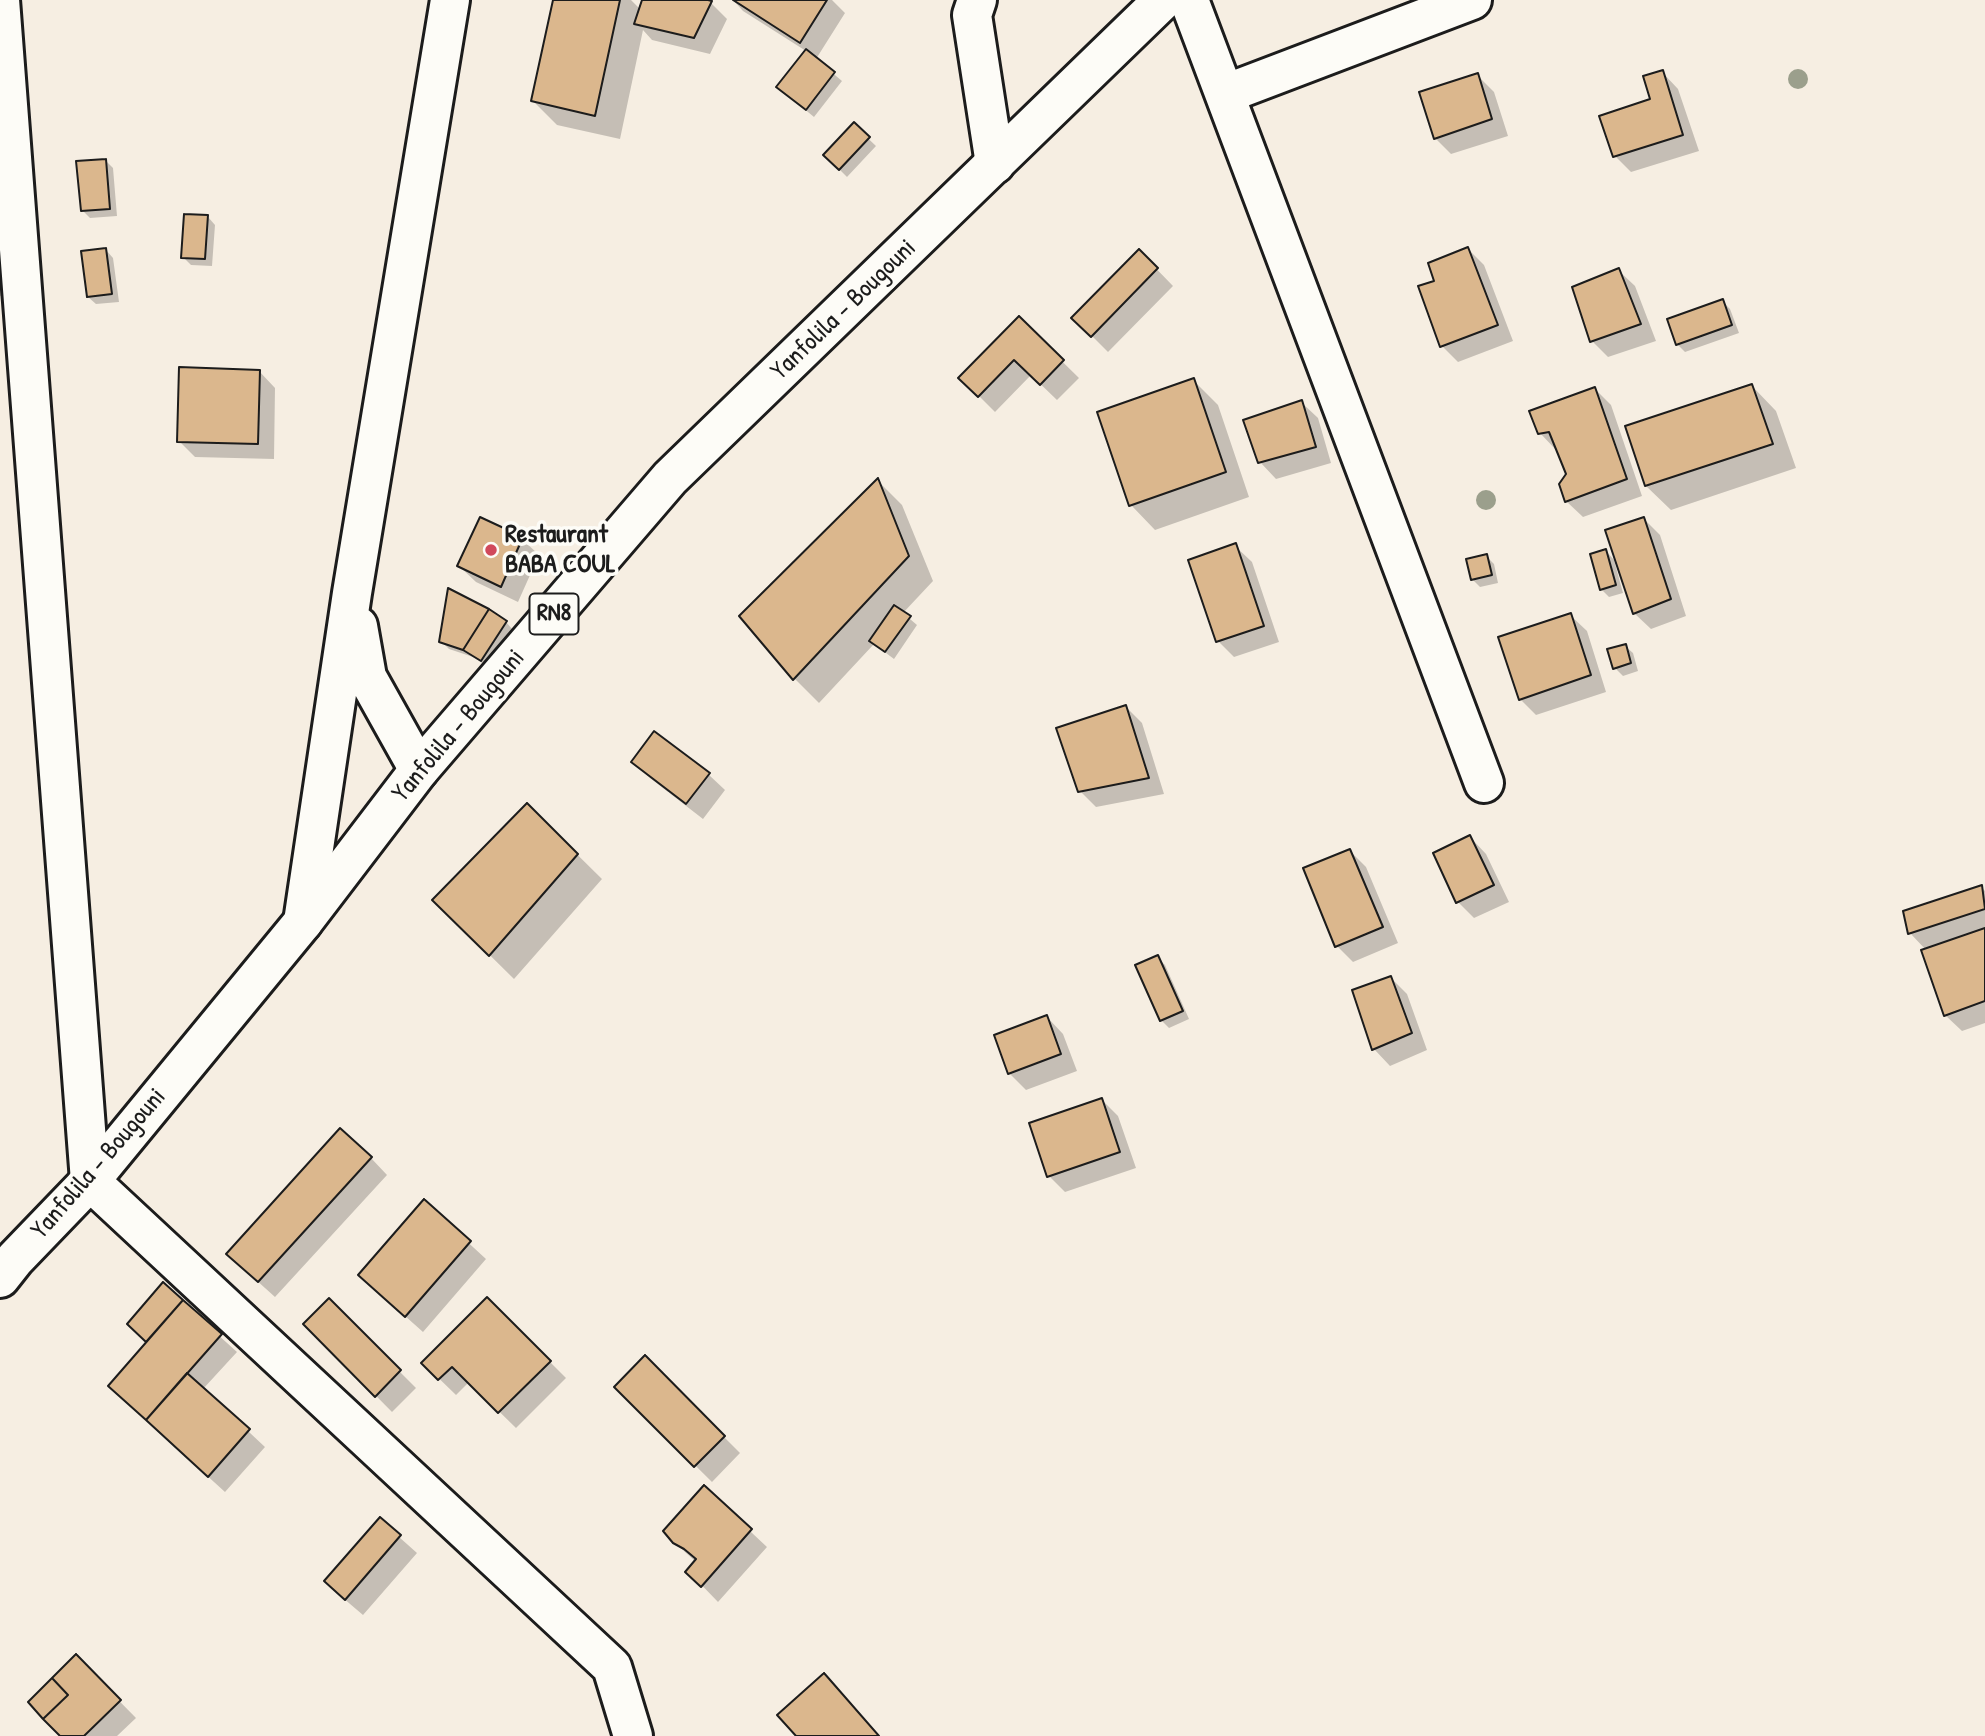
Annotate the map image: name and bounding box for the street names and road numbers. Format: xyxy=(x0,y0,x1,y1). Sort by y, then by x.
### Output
street label: Yanfolila - Bougouni xyxy=(765,233,923,387)
road number: RN8 xyxy=(530,594,578,634)
street label: Yanfolila - Bougouni xyxy=(386,643,532,809)
street label: Yanfolila - Bougouni xyxy=(25,1082,173,1246)

